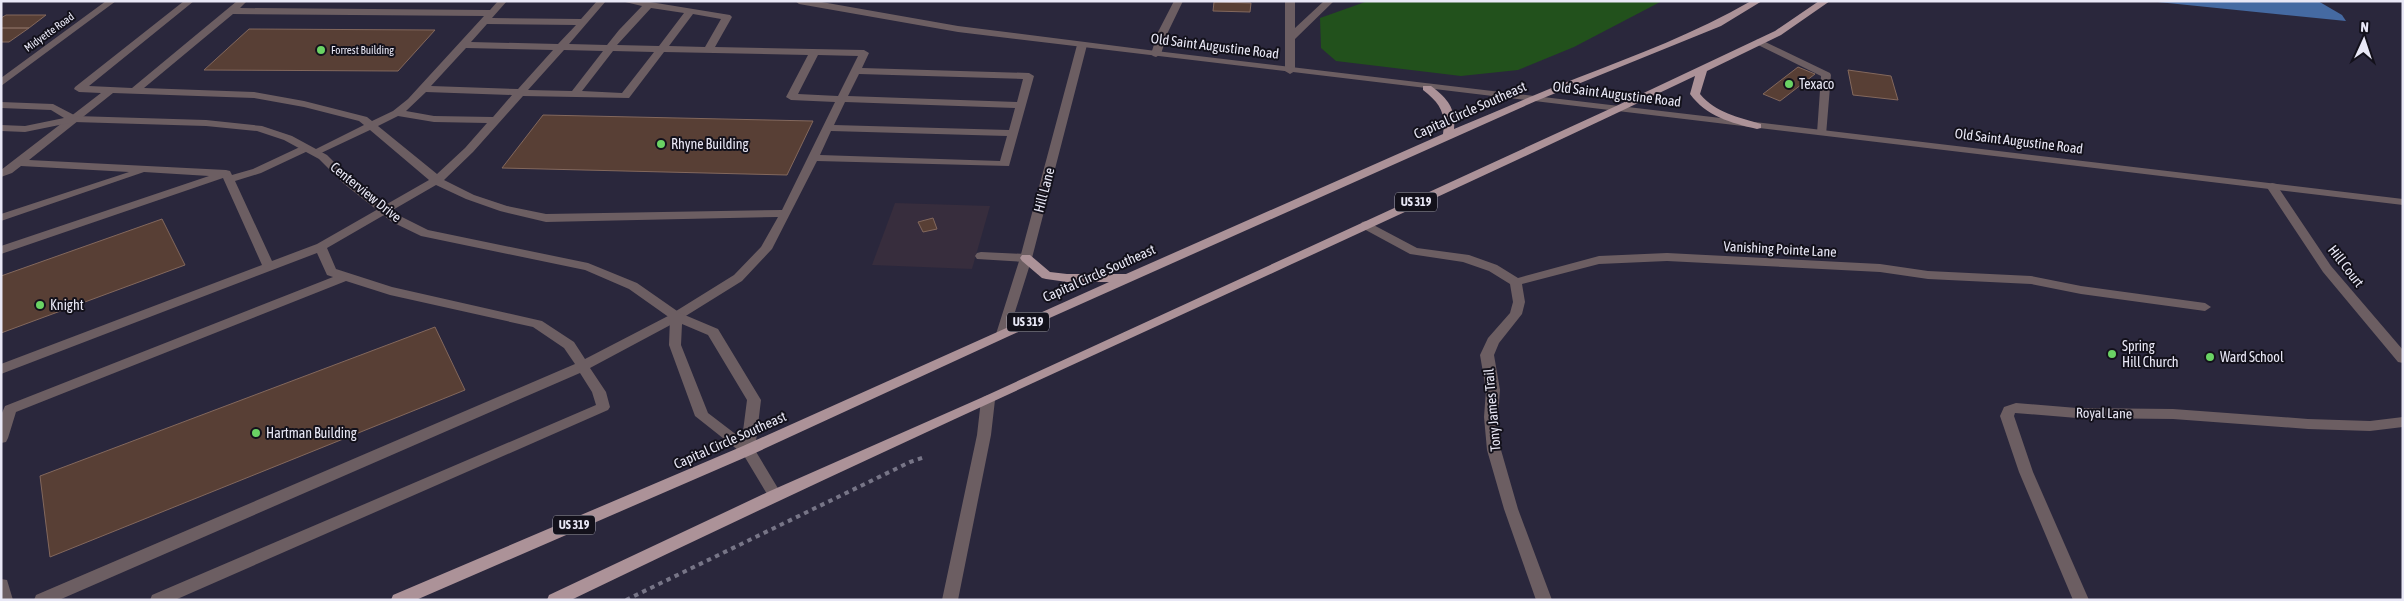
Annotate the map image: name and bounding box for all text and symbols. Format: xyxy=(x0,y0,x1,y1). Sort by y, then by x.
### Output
street label: Midyette Road xyxy=(22,10,76,54)
north arrow xyxy=(2339,15,2389,65)
text: N xyxy=(2360,19,2369,35)
street label: Old Saint Augustine Road xyxy=(1150,30,1280,62)
marker: Forrest Building xyxy=(315,44,327,56)
place label: Forrest Building xyxy=(331,44,394,56)
place label: Texaco xyxy=(1799,76,1834,92)
street label: Capital Circle Southeast xyxy=(1411,78,1529,142)
street label: Old Saint Augustine Road xyxy=(1552,78,1682,110)
marker: Texaco xyxy=(1783,78,1795,90)
street label: Old Saint Augustine Road xyxy=(1954,125,2084,157)
place label: Rhyne Building xyxy=(671,136,748,152)
marker: Rhyne Building xyxy=(655,138,667,150)
street label: Centerview Drive xyxy=(327,159,405,225)
street label: Hill Lane xyxy=(1030,166,1058,214)
road number: US 319 xyxy=(1395,192,1437,212)
street label: Vanishing Pointe Lane xyxy=(1723,238,1837,260)
street label: Capital Circle Southeast xyxy=(1040,241,1158,305)
street label: Hill Court xyxy=(2325,242,2367,290)
place label: Knight xyxy=(50,297,84,313)
marker: Knight xyxy=(34,299,46,311)
road number: US 319 xyxy=(1007,313,1049,332)
place label: Spring Hill Church xyxy=(2122,338,2179,370)
marker: Spring Hill Church xyxy=(2106,348,2118,360)
place label: Ward School xyxy=(2220,349,2284,365)
marker: Ward School xyxy=(2204,351,2216,363)
street label: Tony James Trail xyxy=(1480,368,1504,452)
street label: Royal Lane xyxy=(2076,405,2132,421)
street label: Capital Circle Southeast xyxy=(671,408,789,472)
place label: Hartman Building xyxy=(266,425,357,441)
marker: Hartman Building xyxy=(250,427,262,439)
road number: US 319 xyxy=(553,516,595,534)

